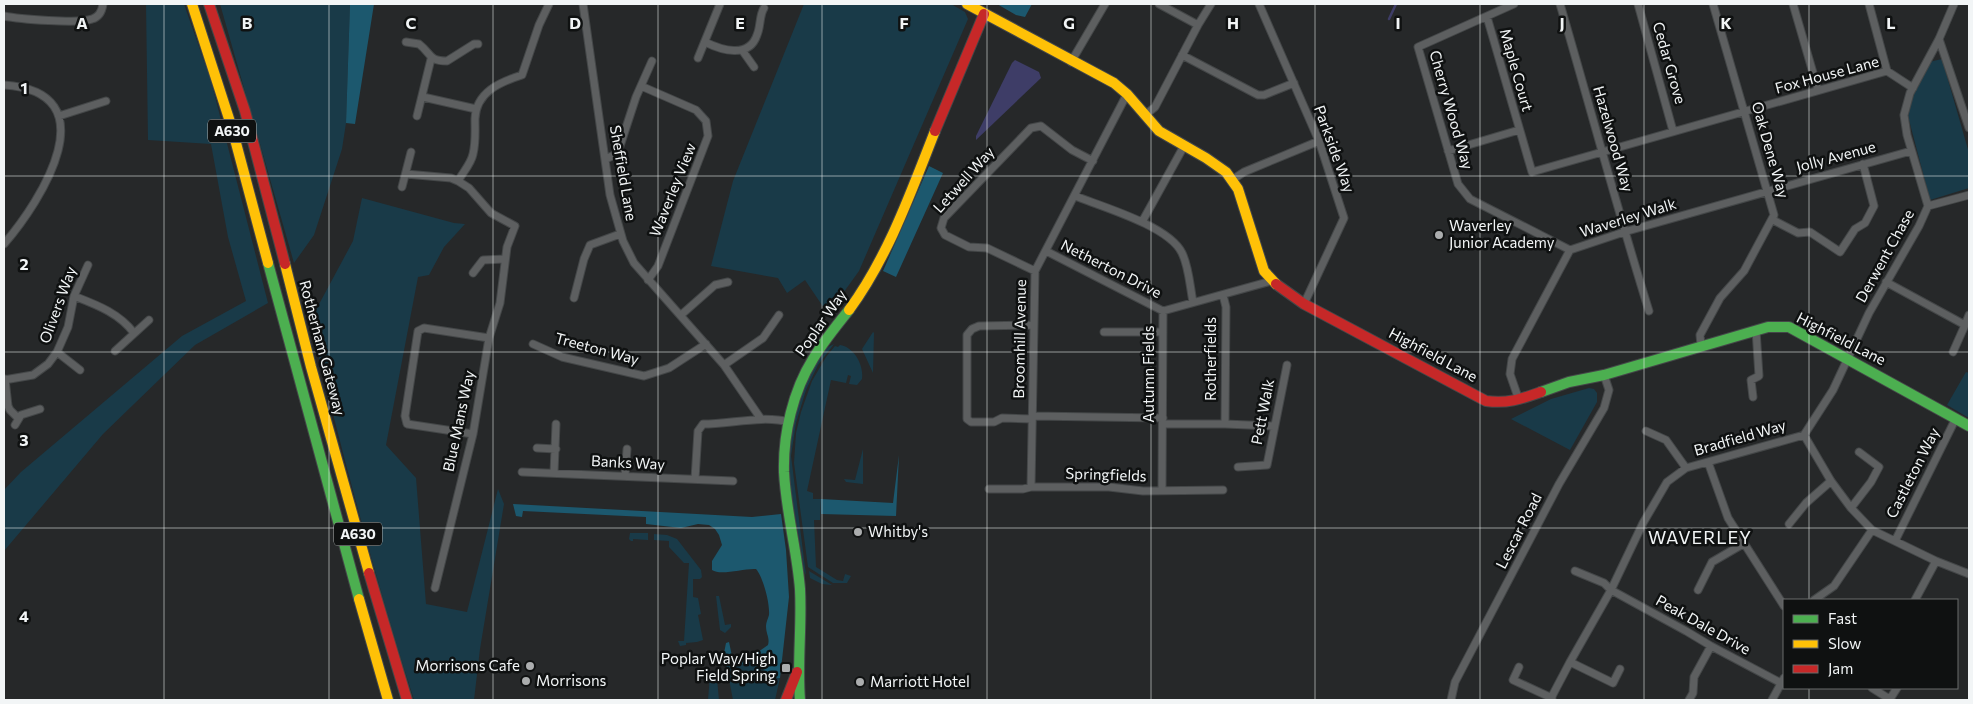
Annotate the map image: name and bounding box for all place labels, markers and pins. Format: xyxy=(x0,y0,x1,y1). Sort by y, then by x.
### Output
place label: Waverley Junior Academy xyxy=(1449,216,1555,251)
marker: Waverley Junior Academy xyxy=(1433,229,1445,241)
place label: Whitby's xyxy=(868,522,928,540)
marker: Whitby's xyxy=(852,526,864,538)
place label: Poplar Way/High Field Spring xyxy=(661,649,776,684)
place label: Morrisons Cafe xyxy=(415,656,520,674)
marker: Morrisons Cafe xyxy=(524,660,536,672)
marker: Poplar Way/High Field Spring xyxy=(780,662,792,674)
place label: Morrisons xyxy=(536,671,607,689)
place label: Marriott Hotel xyxy=(870,672,970,690)
marker: Morrisons xyxy=(520,675,532,687)
marker: Marriott Hotel xyxy=(854,676,866,688)

